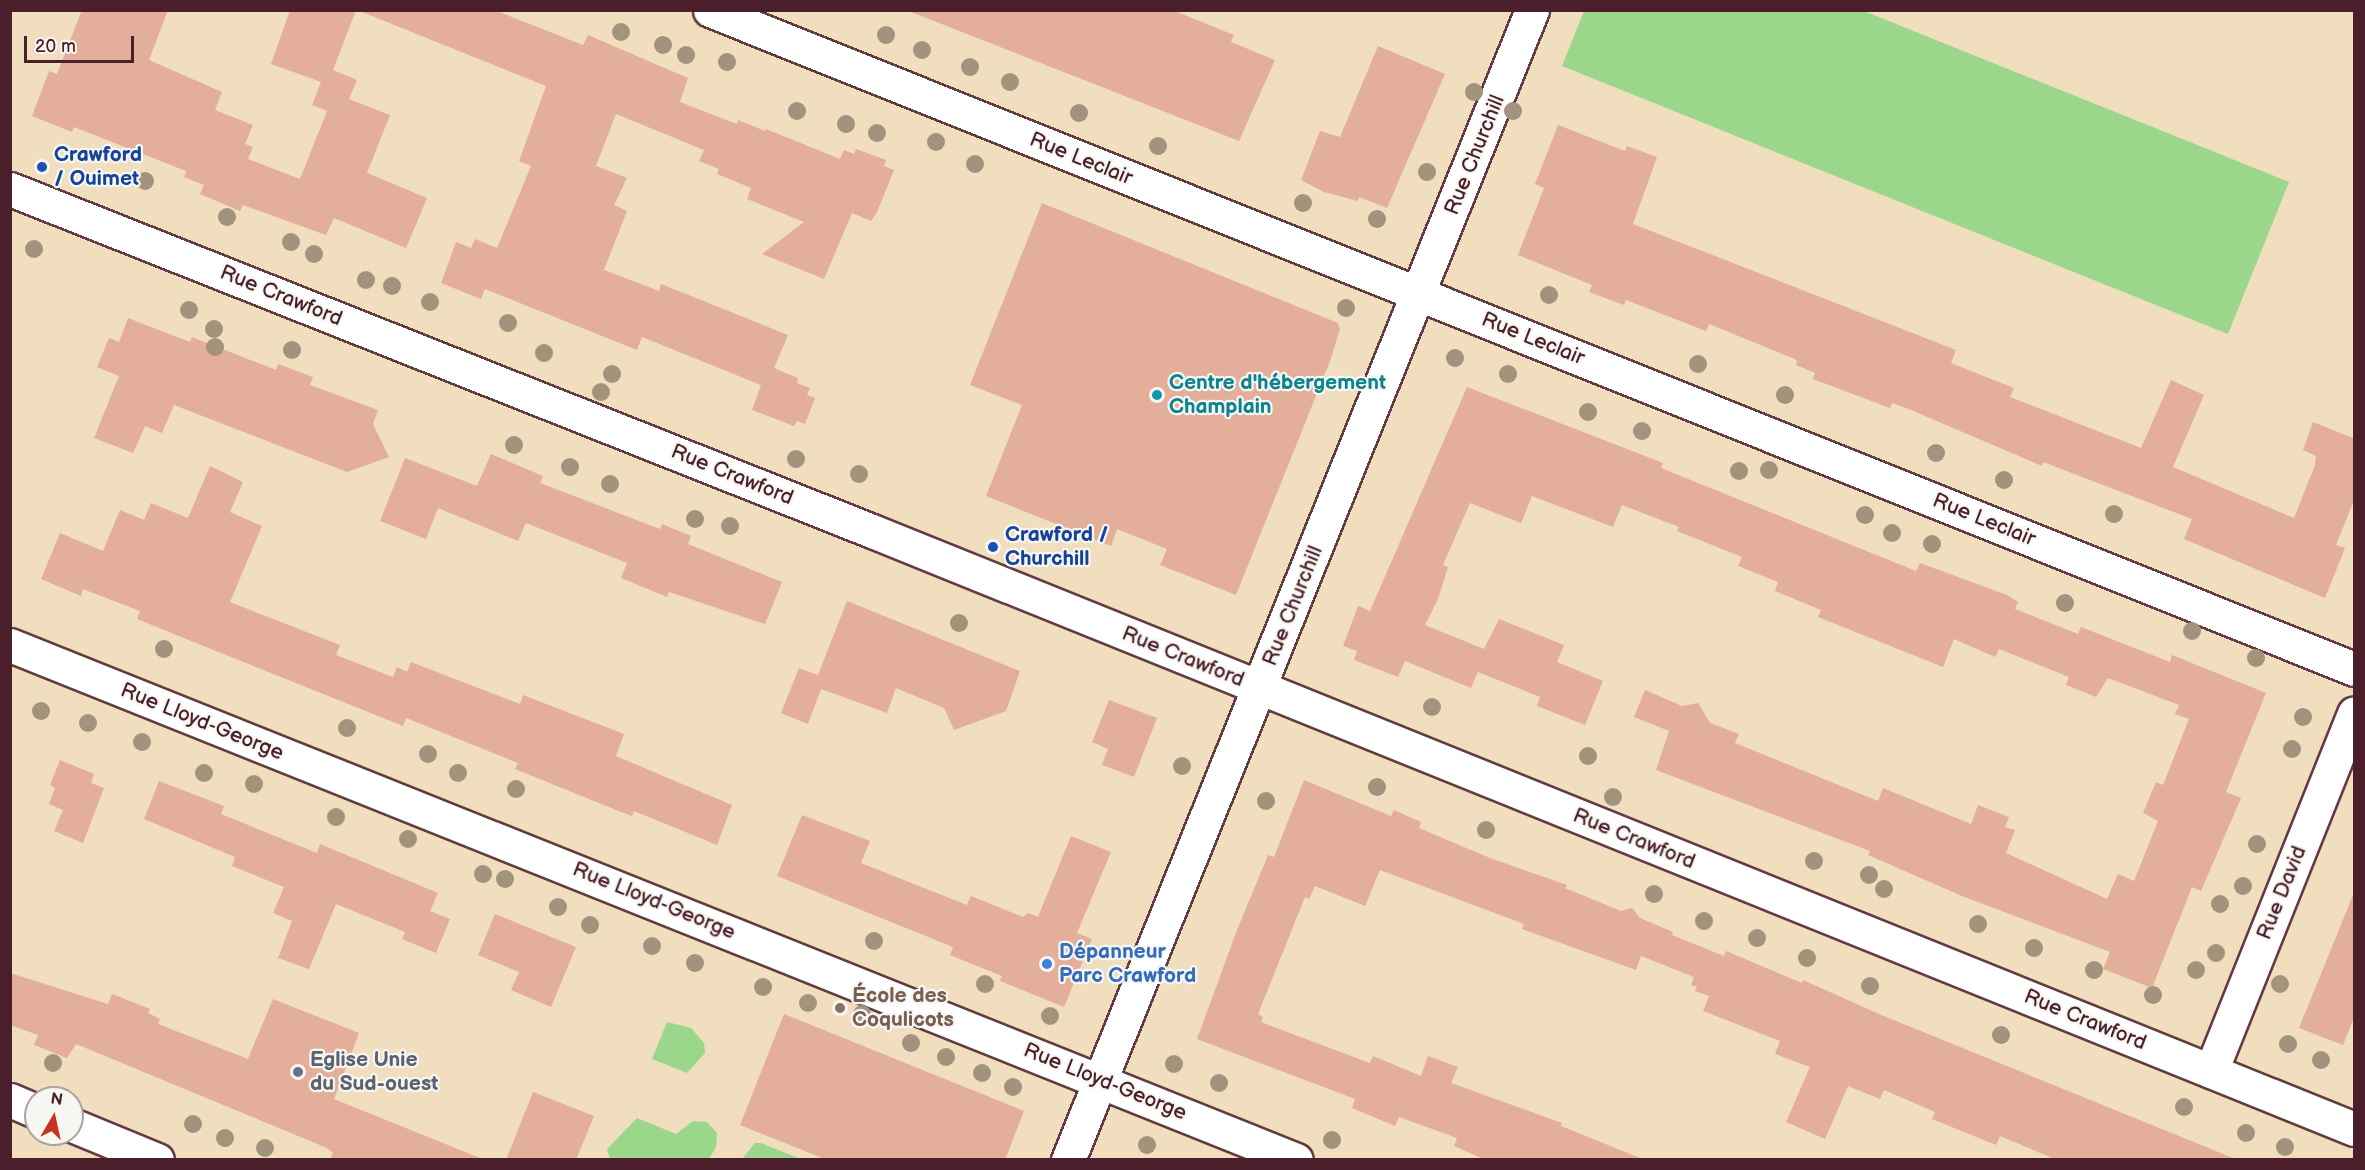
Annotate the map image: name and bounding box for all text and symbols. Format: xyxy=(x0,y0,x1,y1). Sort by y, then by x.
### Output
scale bar xyxy=(27,24,136,62)
text: 20 m xyxy=(35,36,76,57)
street label: Rue Churchill xyxy=(1440,91,1510,219)
street label: Rue Leclair xyxy=(1026,127,1136,191)
place label: Crawford / Ouimet xyxy=(54,142,142,192)
marker: Crawford / Ouimet xyxy=(35,160,49,174)
street label: Rue Crawford xyxy=(216,260,346,332)
street label: Rue Leclair xyxy=(1478,307,1588,371)
place label: Centre d'hébergement Champlain xyxy=(1169,370,1386,420)
marker: Centre d'hébergement Champlain xyxy=(1150,388,1164,402)
street label: Rue Crawford xyxy=(667,439,797,511)
street label: Rue Leclair xyxy=(1929,488,2039,552)
place label: Crawford / Churchill xyxy=(1005,522,1109,572)
marker: Crawford / Churchill xyxy=(986,540,1000,554)
street label: Rue Churchill xyxy=(1258,542,1328,670)
street label: Rue Crawford xyxy=(1118,621,1248,693)
street label: Rue Lloyd-George xyxy=(117,678,287,766)
street label: Rue Crawford xyxy=(1569,803,1699,875)
street label: Rue David xyxy=(2252,843,2312,943)
street label: Rue Lloyd-George xyxy=(569,857,739,945)
place label: Dépanneur Parc Crawford xyxy=(1059,939,1196,989)
marker: Dépanneur Parc Crawford xyxy=(1040,957,1054,971)
place label: École des Coqulicots xyxy=(852,983,954,1033)
street label: Rue Crawford xyxy=(2020,984,2150,1056)
marker: École des Coqulicots xyxy=(833,1001,847,1015)
street label: Rue Lloyd-George xyxy=(1020,1038,1190,1126)
place label: Eglise Unie du Sud-ouest xyxy=(310,1047,438,1097)
marker: Eglise Unie du Sud-ouest xyxy=(291,1065,305,1079)
north arrow xyxy=(24,1086,84,1146)
text: N xyxy=(49,1089,64,1110)

